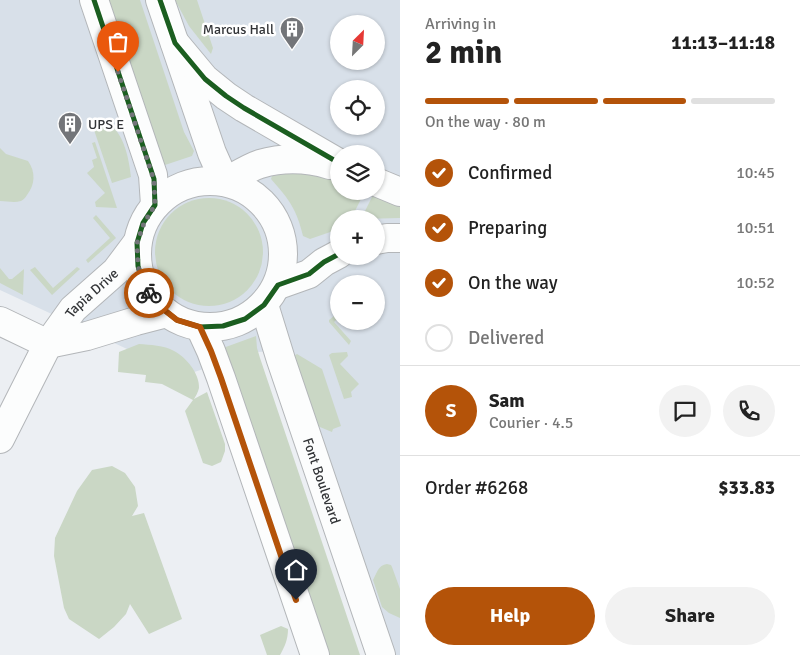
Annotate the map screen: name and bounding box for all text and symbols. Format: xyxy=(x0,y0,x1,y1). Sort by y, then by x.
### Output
text: Arriving in xyxy=(425,14,496,34)
north arrow xyxy=(330,15,385,70)
map controls xyxy=(330,15,385,330)
building icon: Marcus Hall xyxy=(279,16,305,50)
pin xyxy=(97,21,139,72)
place label: Marcus Hall xyxy=(203,21,274,38)
icon: bag xyxy=(104,28,132,56)
text: 11:13–11:18 xyxy=(671,31,775,55)
text: 2 min xyxy=(425,33,502,72)
button: locate xyxy=(330,80,385,135)
building icon: UPS E xyxy=(57,111,83,145)
text: On the way · 80 m xyxy=(425,112,546,132)
place label: UPS E xyxy=(88,116,124,133)
button: layers xyxy=(330,145,385,200)
icon: check xyxy=(425,159,453,187)
text: Confirmed xyxy=(468,161,552,185)
text: 10:45 xyxy=(736,163,775,183)
button: + xyxy=(330,210,385,265)
icon: check xyxy=(425,214,453,242)
text: Preparing xyxy=(468,216,547,240)
text: 10:51 xyxy=(736,218,775,238)
street label: Tapia Drive xyxy=(61,265,122,321)
courier xyxy=(124,268,174,318)
icon: check xyxy=(425,269,453,297)
text: On the way xyxy=(468,271,558,295)
text: 10:52 xyxy=(736,273,775,293)
button: − xyxy=(330,275,385,330)
icon: bike xyxy=(135,279,163,307)
text: Delivered xyxy=(468,326,544,350)
button: chat xyxy=(659,385,711,437)
button: phone xyxy=(723,385,775,437)
text: Sam xyxy=(489,389,525,413)
text: S xyxy=(446,399,456,423)
text: Courier · 4.5 xyxy=(489,413,573,433)
street label: Font Boulevard xyxy=(299,435,344,526)
text: Order #6268 xyxy=(425,476,528,500)
text: $33.83 xyxy=(718,476,775,500)
pin xyxy=(275,549,317,600)
icon: home xyxy=(282,556,310,584)
button: Help xyxy=(425,587,595,645)
button: Share xyxy=(605,587,775,645)

